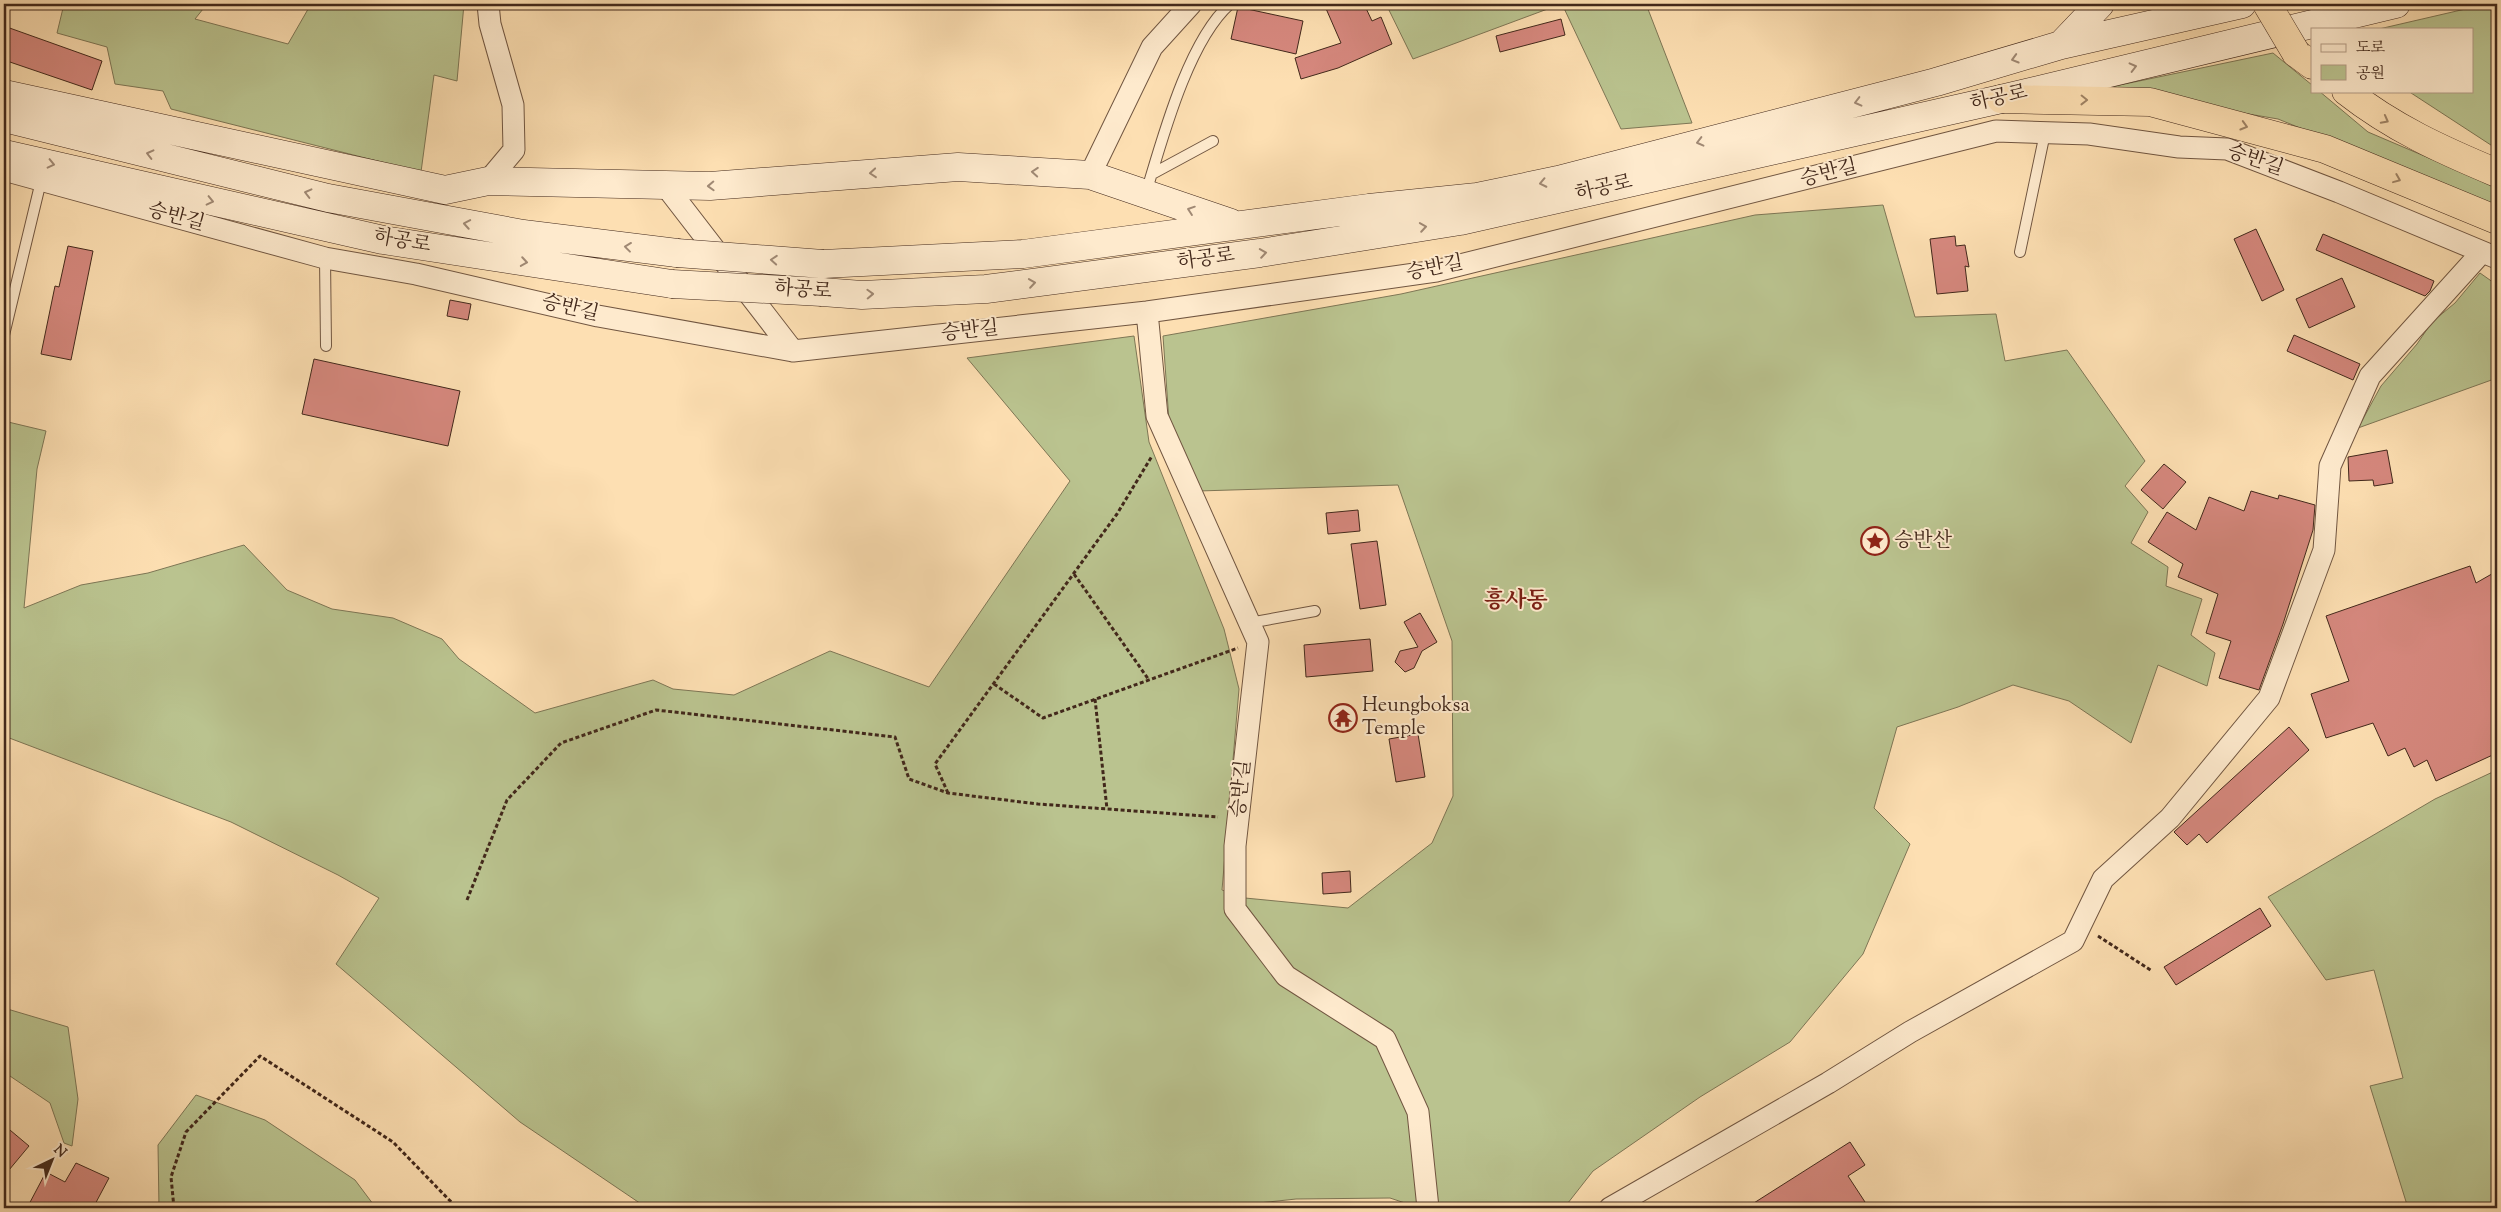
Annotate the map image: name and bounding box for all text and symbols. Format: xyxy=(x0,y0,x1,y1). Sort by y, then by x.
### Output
legend xyxy=(2311,28,2474,92)
text: 도로 xyxy=(2356,38,2385,59)
one-way arrow xyxy=(2010,53,2019,64)
one-way arrow xyxy=(2129,62,2138,73)
text: 공원 xyxy=(2356,64,2385,85)
street label: 하공로 xyxy=(1967,78,2031,120)
one-way arrow xyxy=(2081,95,2089,105)
one-way arrow xyxy=(1854,96,1862,107)
one-way arrow xyxy=(2380,114,2389,124)
one-way arrow xyxy=(2239,120,2247,130)
one-way arrow xyxy=(1696,136,1705,147)
street label: 승반길 xyxy=(2223,138,2287,184)
one-way arrow xyxy=(146,149,155,160)
street label: 승반길 xyxy=(1797,153,1861,195)
one-way arrow xyxy=(47,159,56,169)
one-way arrow xyxy=(1031,166,1039,177)
one-way arrow xyxy=(868,168,876,179)
street label: 하공로 xyxy=(1572,168,1636,210)
one-way arrow xyxy=(2392,173,2401,183)
one-way arrow xyxy=(1539,177,1548,188)
one-way arrow xyxy=(706,181,714,191)
one-way arrow xyxy=(303,188,312,199)
one-way arrow xyxy=(205,195,214,206)
street label: 승반길 xyxy=(144,196,208,240)
one-way arrow xyxy=(1188,206,1196,216)
one-way arrow xyxy=(463,219,472,229)
one-way arrow xyxy=(1419,222,1427,232)
street label: 하공로 xyxy=(371,223,433,261)
one-way arrow xyxy=(624,242,632,253)
street label: 하공로 xyxy=(1175,242,1237,278)
one-way arrow xyxy=(1258,248,1267,258)
street label: 승반길 xyxy=(1404,249,1466,289)
one-way arrow xyxy=(770,255,778,266)
one-way arrow xyxy=(519,256,528,266)
street label: 하공로 xyxy=(773,275,833,307)
one-way arrow xyxy=(1029,278,1037,289)
street label: 승반길 xyxy=(538,288,602,330)
one-way arrow xyxy=(866,289,874,300)
street label: 승반길 xyxy=(940,315,1000,349)
place icon: 승반산 xyxy=(1860,526,1890,556)
place label: 승반산 xyxy=(1894,527,1953,556)
district label: 흥사동 xyxy=(1484,586,1548,618)
place label: Heungboksa Temple xyxy=(1362,692,1470,744)
temple icon: Heungboksa Temple xyxy=(1328,703,1358,733)
street label: 승반길 xyxy=(1225,759,1259,819)
north arrow xyxy=(28,1134,78,1184)
text: N xyxy=(49,1141,70,1163)

